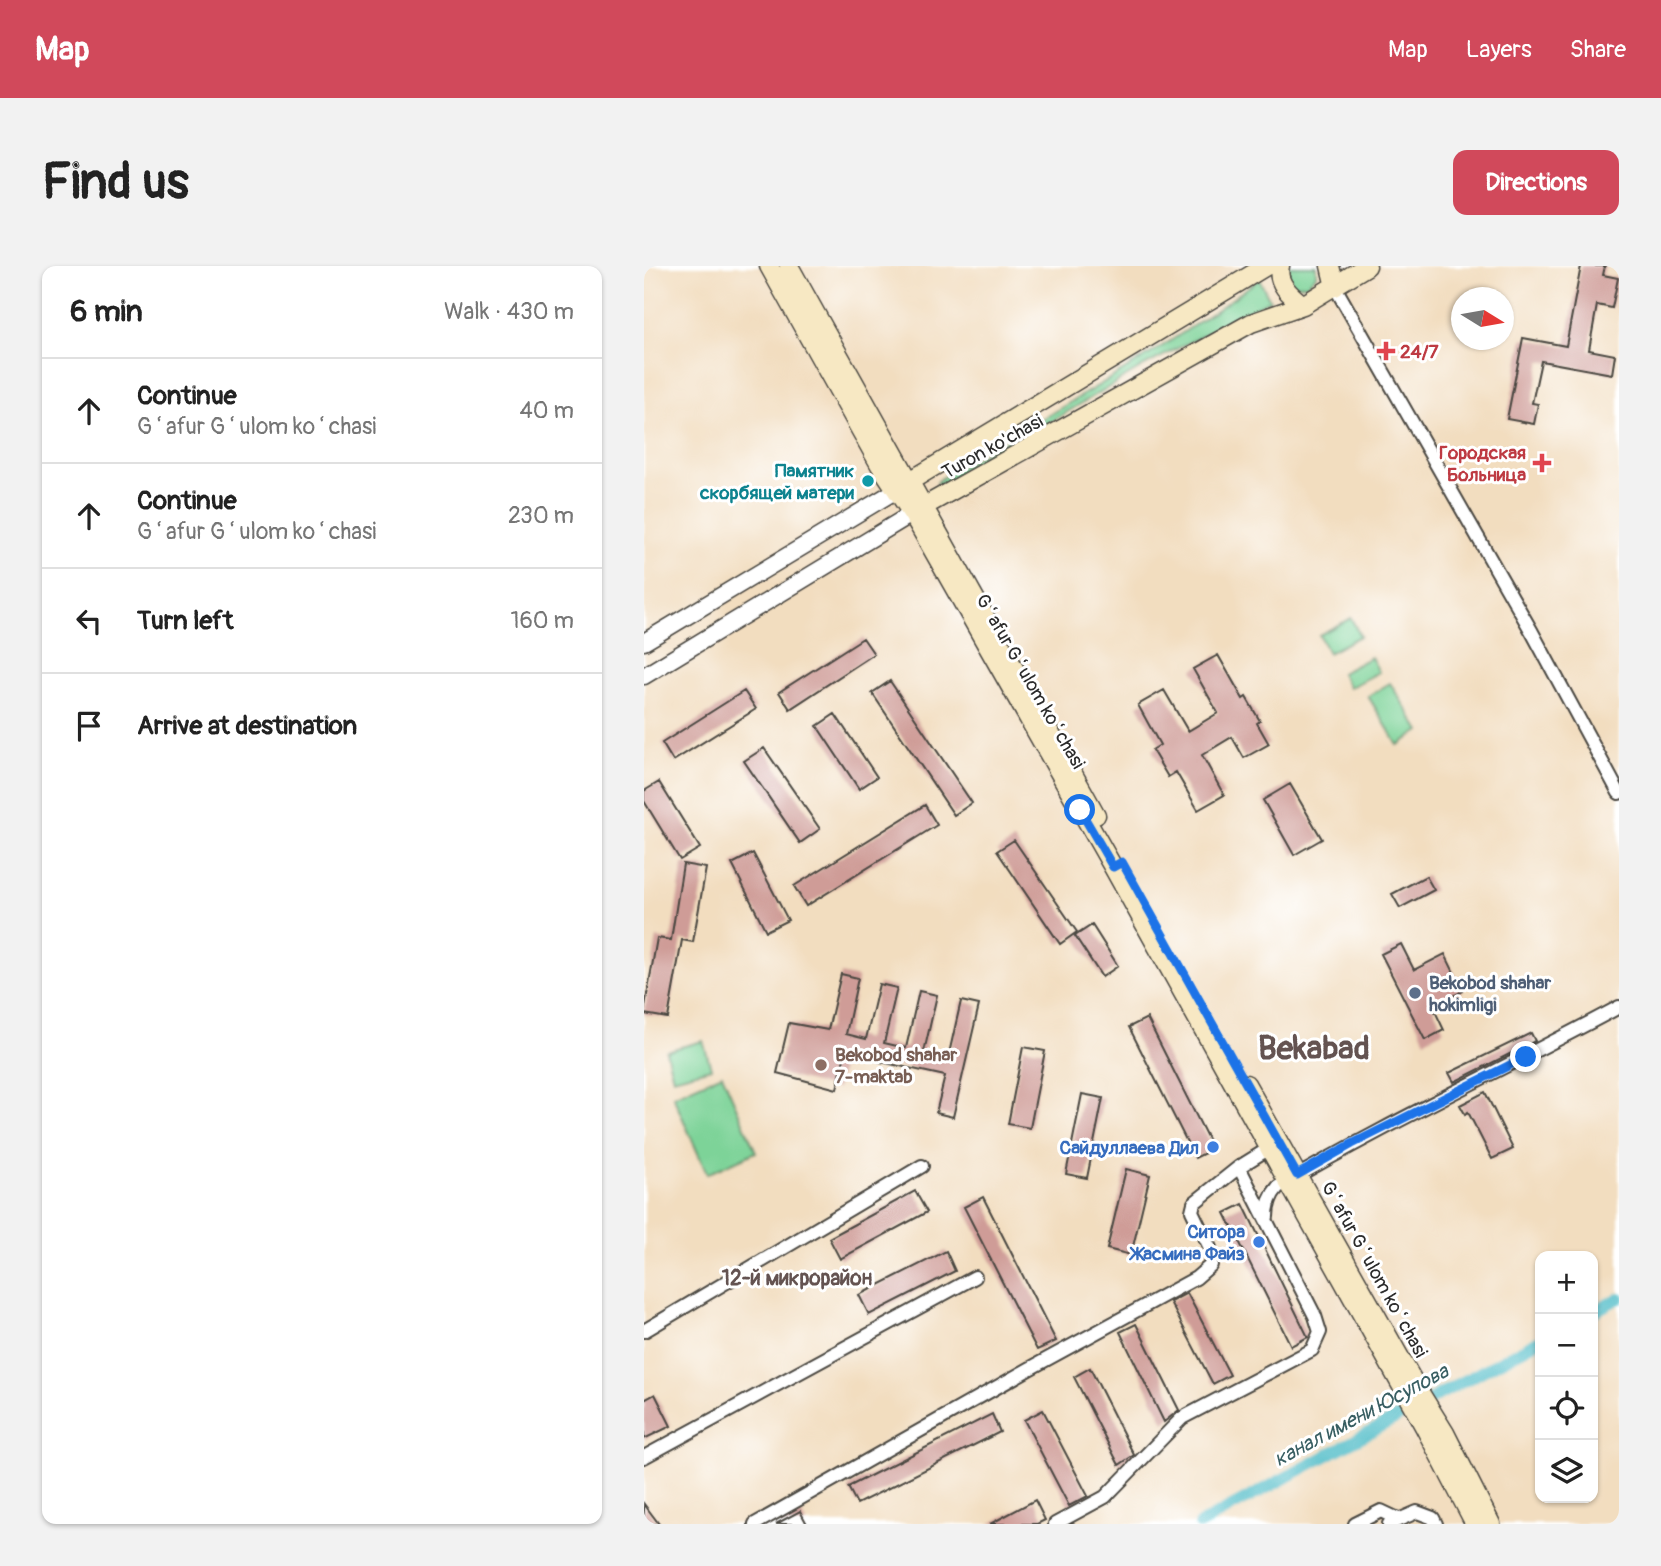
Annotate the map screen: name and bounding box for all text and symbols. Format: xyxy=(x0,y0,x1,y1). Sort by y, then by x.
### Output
text: Map xyxy=(35,29,90,70)
text: Map xyxy=(1388,35,1428,64)
text: Layers xyxy=(1466,35,1532,64)
text: Share xyxy=(1570,35,1626,64)
button: Directions xyxy=(1453,150,1619,215)
text: Find us xyxy=(42,152,189,213)
north arrow xyxy=(1451,287,1514,350)
text: 6 min xyxy=(70,293,143,330)
text: Walk · 430 m xyxy=(444,297,574,326)
place label: 24/7 xyxy=(1400,340,1439,364)
marker: 24/7 xyxy=(1378,343,1394,359)
text: Continue xyxy=(137,380,237,412)
icon: ahead xyxy=(70,392,108,430)
text: 40 m xyxy=(520,396,574,425)
street label: Turon ko'chasi xyxy=(938,409,1047,485)
text: Gʻafur Gʻulom koʻchasi xyxy=(137,412,376,441)
place label: Городская Больница xyxy=(1439,441,1526,487)
marker: Городская Больница xyxy=(1532,453,1552,473)
place label: Памятник скорбящей матери xyxy=(699,459,855,505)
marker: Памятник скорбящей матери xyxy=(860,473,876,489)
text: Continue xyxy=(137,485,237,517)
icon: ahead xyxy=(70,497,108,535)
text: 230 m xyxy=(508,501,574,530)
text: Gʻafur Gʻulom koʻchasi xyxy=(137,517,376,546)
street label: Gʻafur Gʻulom koʻchasi xyxy=(970,590,1090,773)
icon: left xyxy=(70,602,108,640)
text: Turn left xyxy=(137,605,233,637)
text: 160 m xyxy=(510,606,574,635)
icon: arrive xyxy=(70,707,108,745)
text: Arrive at destination xyxy=(137,710,357,742)
route start xyxy=(1064,794,1095,825)
place label: Bekobod shahar hokimligi xyxy=(1429,971,1551,1017)
marker: Bekobod shahar hokimligi xyxy=(1407,985,1423,1001)
district label: Bekabad xyxy=(1258,1028,1370,1069)
route end xyxy=(1510,1041,1541,1072)
place label: Bekobod shahar 7-maktab xyxy=(835,1043,957,1089)
marker: Bekobod shahar 7-maktab xyxy=(813,1057,829,1073)
place label: Сайдуллаева Дил xyxy=(1059,1136,1199,1160)
marker: Сайдуллаева Дил xyxy=(1205,1139,1221,1155)
street label: Gʻafur Gʻulom koʻchasi xyxy=(1316,1177,1433,1362)
place label: Ситора Жасмина Файз xyxy=(1129,1220,1245,1266)
marker: Ситора Жасмина Файз xyxy=(1251,1234,1267,1250)
map controls xyxy=(1535,1251,1598,1503)
button: + xyxy=(1535,1251,1598,1314)
district label: 12-й микрорайон xyxy=(722,1265,872,1292)
button: − xyxy=(1535,1314,1598,1377)
water label: канал имени Юсупова xyxy=(1269,1357,1454,1473)
button: locate xyxy=(1535,1377,1598,1440)
button: layers xyxy=(1535,1440,1598,1503)

